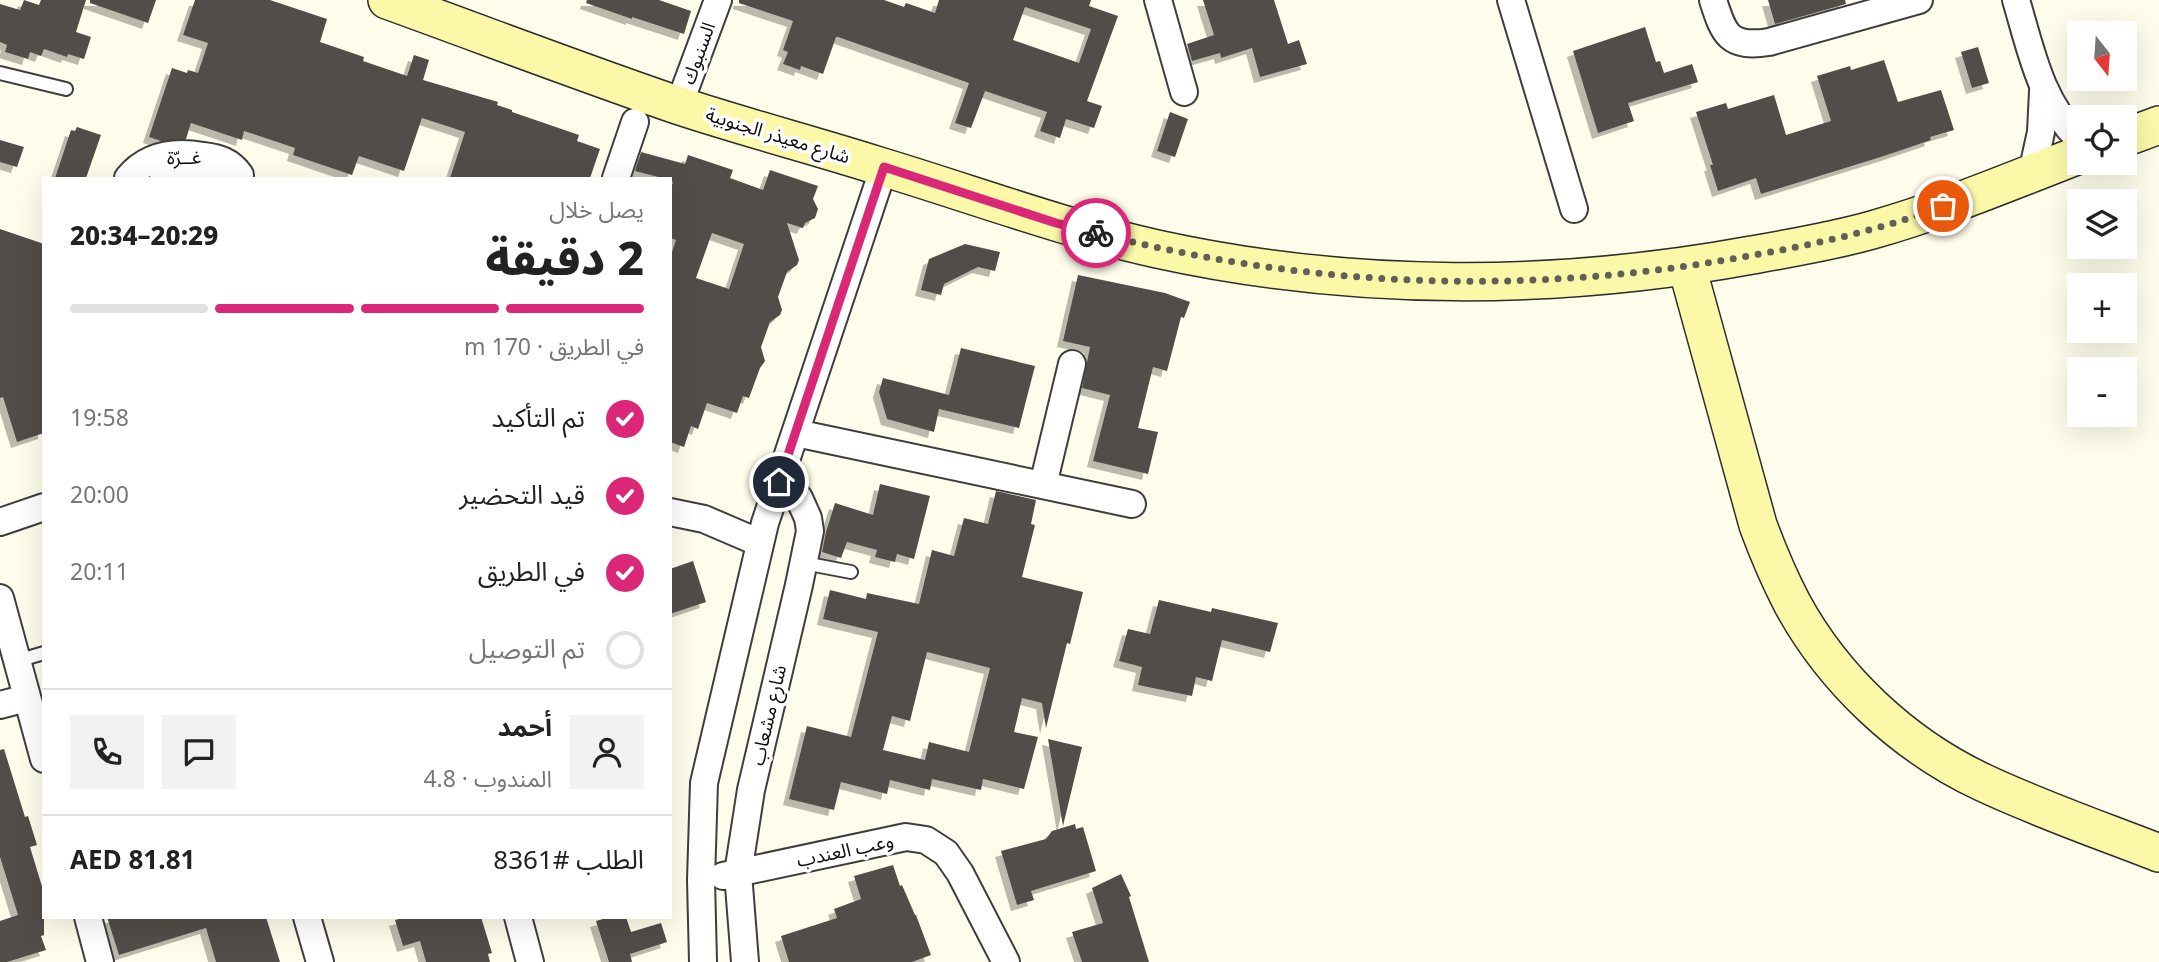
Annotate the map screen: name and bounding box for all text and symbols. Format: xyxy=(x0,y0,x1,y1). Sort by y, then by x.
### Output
street label: السنبوك xyxy=(669,16,729,90)
north arrow xyxy=(2067,21,2137,91)
map controls xyxy=(2067,21,2137,427)
street label: شارع معيذر الجنوبية xyxy=(700,95,855,177)
button: locate xyxy=(2067,105,2137,175)
street label: غــرّة xyxy=(167,138,202,178)
pin xyxy=(1913,176,1973,236)
text: يصل خلال xyxy=(549,186,644,235)
icon: bag xyxy=(1924,187,1962,225)
button: layers xyxy=(2067,189,2137,259)
courier xyxy=(1061,198,1131,268)
text: 20:29–20:34 xyxy=(70,209,218,264)
text: 2 دقيقة xyxy=(485,212,644,309)
icon: bike xyxy=(1077,214,1115,252)
button: + xyxy=(2067,273,2137,343)
text: في الطريق · 170 m xyxy=(464,323,644,372)
button: − xyxy=(2067,357,2137,427)
text: تم التأكيد xyxy=(491,391,585,446)
text: 19:58 xyxy=(70,394,129,443)
icon: check xyxy=(606,400,644,438)
pin xyxy=(749,452,809,512)
icon: home xyxy=(760,463,798,501)
text: قيد التحضير xyxy=(459,468,585,523)
text: 20:00 xyxy=(70,471,129,520)
icon: check xyxy=(606,477,644,515)
text: في الطريق xyxy=(478,545,585,600)
text: 20:11 xyxy=(70,548,129,597)
icon: check xyxy=(606,554,644,592)
text: تم التوصيل xyxy=(469,622,585,677)
street label: شارع مشعاب xyxy=(738,661,800,770)
text: أحمد xyxy=(498,700,552,755)
button: phone xyxy=(70,715,144,789)
button: chat xyxy=(162,715,236,789)
button: person xyxy=(570,715,644,789)
text: المندوب · 4.8 xyxy=(423,755,552,804)
street label: وعب العندب xyxy=(793,821,898,881)
text: AED 81.81 xyxy=(70,833,195,888)
text: الطلب #8361 xyxy=(493,833,644,888)

